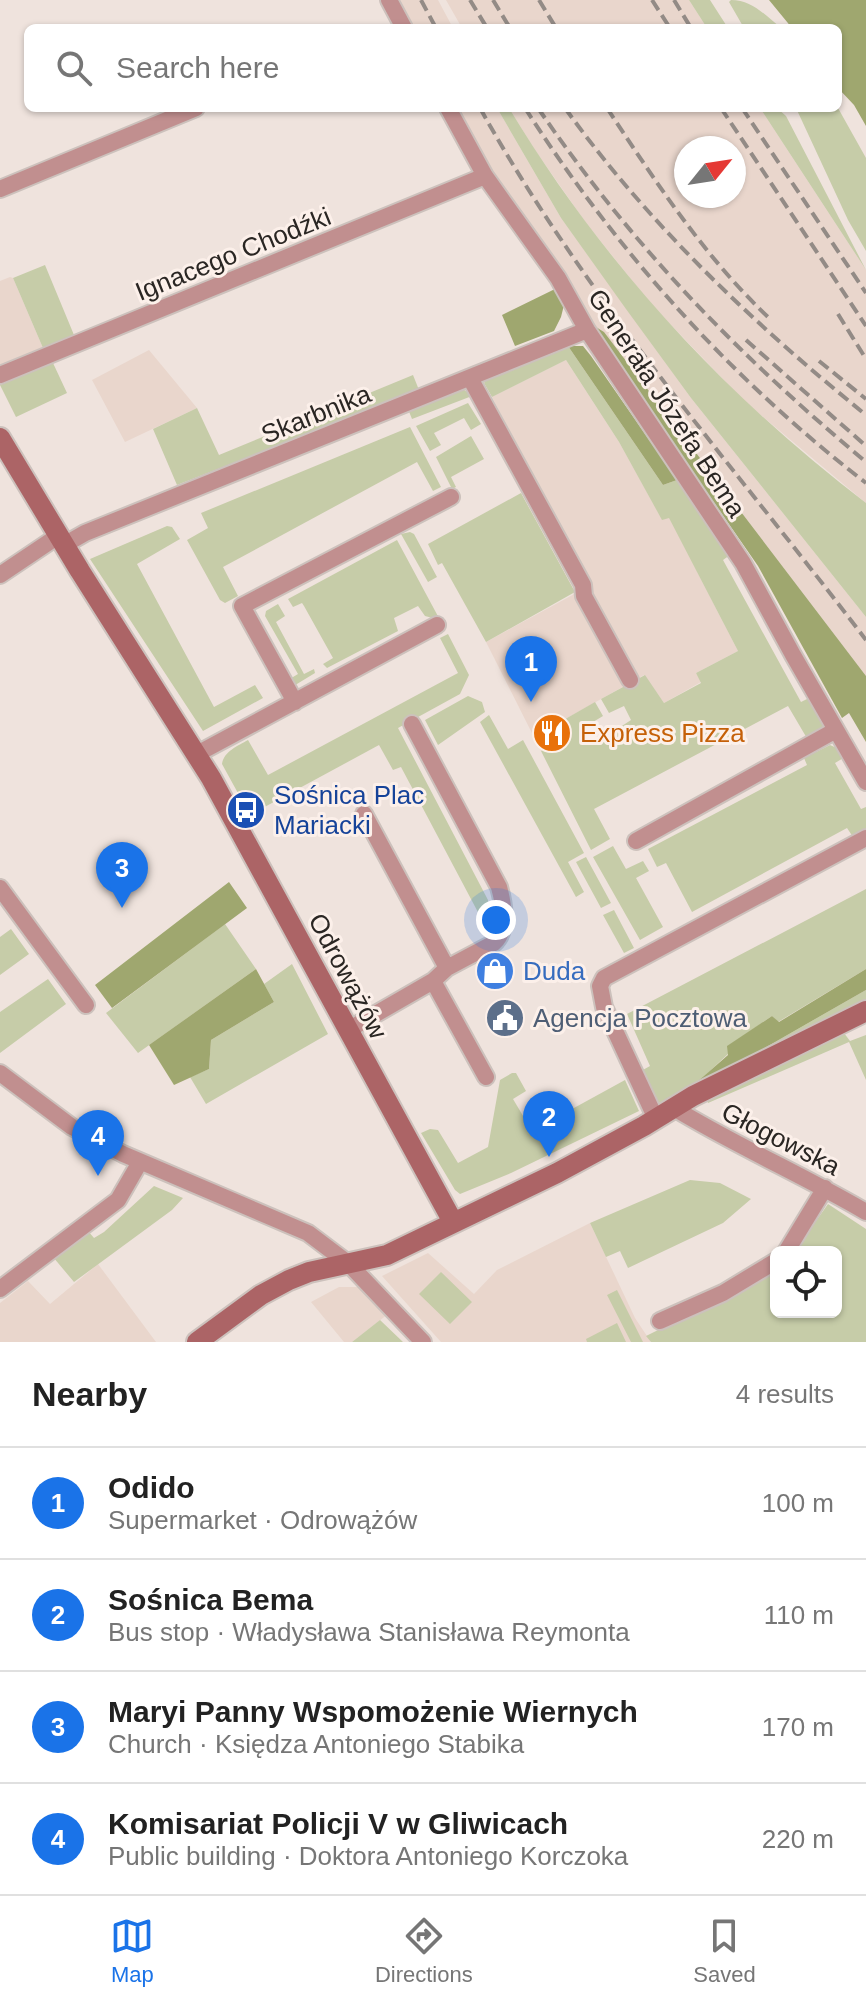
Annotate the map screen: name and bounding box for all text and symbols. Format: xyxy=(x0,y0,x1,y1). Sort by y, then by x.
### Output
search box xyxy=(24,24,842,112)
icon: search xyxy=(52,46,96,90)
text: Search here xyxy=(116,51,279,84)
north arrow xyxy=(674,136,746,208)
street label: Ignacego Chodźki xyxy=(131,201,335,307)
street label: Generała Józefa Bema xyxy=(582,283,752,523)
street label: Skarbnika xyxy=(257,378,376,450)
pin: 1 xyxy=(505,636,557,702)
restaurant icon: Express Pizza xyxy=(531,712,573,754)
place label: Express Pizza xyxy=(580,718,745,748)
place label: Sośnica Plac Mariacki xyxy=(274,780,424,840)
bus stop icon: Sośnica Plac Mariacki xyxy=(225,789,267,831)
pin: 3 xyxy=(96,842,148,908)
your location xyxy=(476,900,516,940)
street label: Odrowążów xyxy=(303,908,394,1044)
shop icon: Duda xyxy=(474,950,516,992)
place label: Duda xyxy=(523,956,586,986)
public building icon: Agencja Pocztowa xyxy=(484,997,526,1039)
place label: Agencja Pocztowa xyxy=(533,1003,747,1033)
pin: 2 xyxy=(523,1091,575,1157)
street label: Głogowska xyxy=(717,1096,846,1182)
pin: 4 xyxy=(72,1110,124,1176)
map controls xyxy=(770,1246,842,1318)
button: locate xyxy=(770,1246,842,1318)
text: Nearby xyxy=(32,1375,147,1413)
text: 4 results xyxy=(736,1379,834,1409)
text: Odido xyxy=(108,1471,195,1504)
text: 1 xyxy=(51,1488,65,1518)
text: 100 m xyxy=(762,1488,834,1518)
text: Supermarket · Odrowążów xyxy=(108,1505,417,1535)
text: Sośnica Bema xyxy=(108,1583,313,1616)
text: 2 xyxy=(51,1600,65,1630)
text: 110 m xyxy=(764,1600,834,1630)
text: Bus stop · Władysława Stanisława Reymonta xyxy=(108,1617,630,1647)
text: Maryi Panny Wspomożenie Wiernych xyxy=(108,1695,638,1728)
text: 3 xyxy=(51,1712,65,1742)
text: 170 m xyxy=(762,1712,834,1742)
text: Church · Księdza Antoniego Stabika xyxy=(108,1729,524,1759)
text: Komisariat Policji V w Gliwicach xyxy=(108,1807,568,1840)
text: 4 xyxy=(51,1824,65,1854)
text: 220 m xyxy=(762,1824,834,1854)
text: Public building · Doktora Antoniego Korczoka xyxy=(108,1841,628,1871)
tab: Map xyxy=(110,1914,154,1988)
tab: Directions xyxy=(375,1914,473,1988)
tab: Saved xyxy=(693,1914,756,1988)

